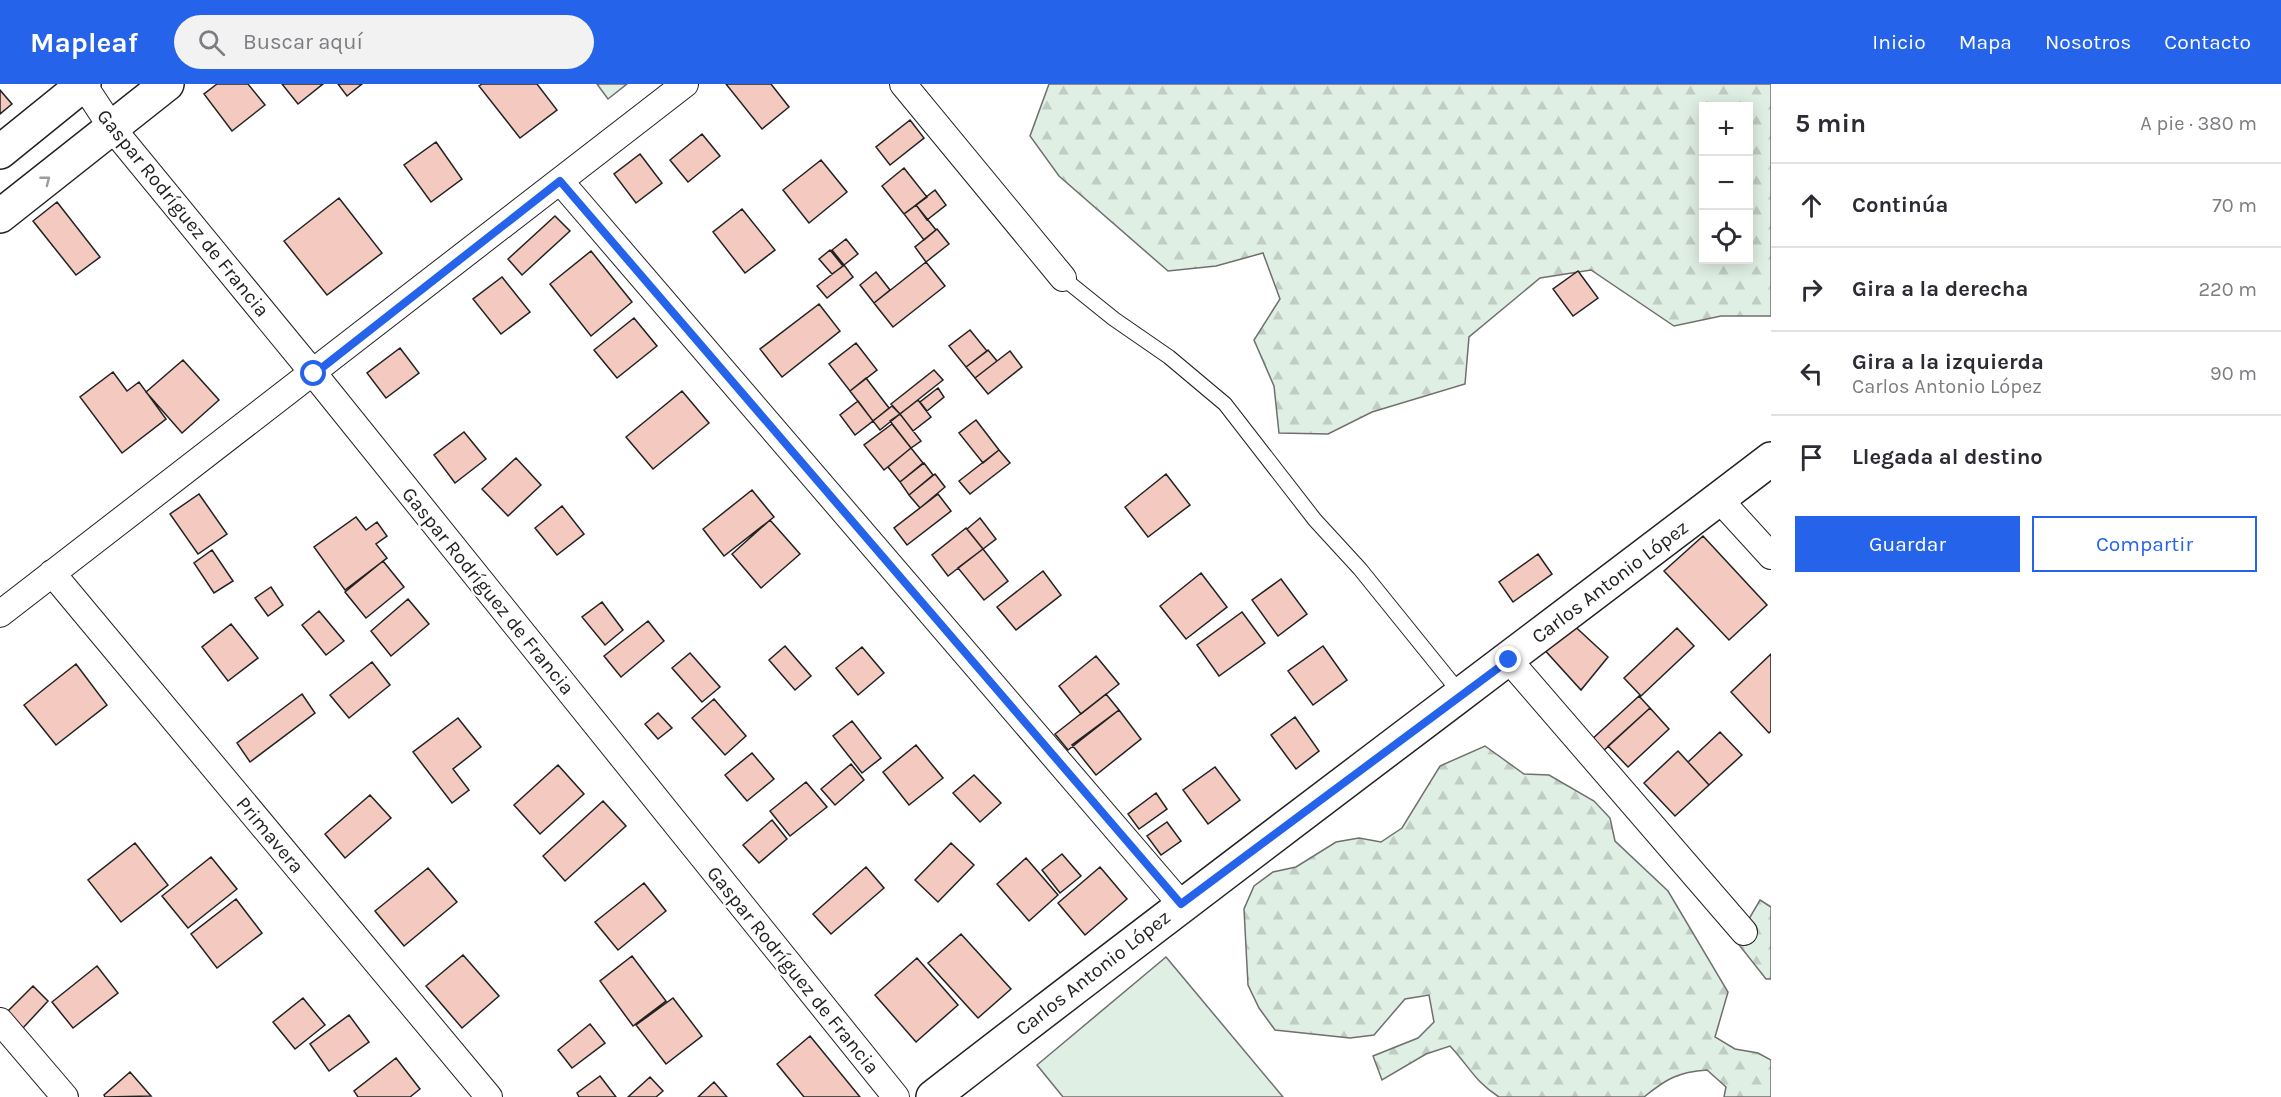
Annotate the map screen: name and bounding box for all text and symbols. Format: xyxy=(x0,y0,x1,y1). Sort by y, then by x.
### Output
search box xyxy=(174,15,594,69)
text: Mapleaf xyxy=(30,26,138,59)
icon: search xyxy=(195,26,228,59)
text: Buscar aquí xyxy=(243,29,363,55)
text: Inicio xyxy=(1872,30,1926,54)
text: Mapa xyxy=(1959,30,2012,54)
text: Nosotros xyxy=(2045,30,2131,54)
text: Contacto xyxy=(2164,30,2251,54)
map controls xyxy=(1699,102,1753,264)
button: + xyxy=(1699,102,1753,156)
street label: Gaspar Rodríguez de Francia xyxy=(92,105,274,321)
text: 5 min xyxy=(1795,108,1866,139)
text: A pie · 380 m xyxy=(2140,112,2257,135)
button: − xyxy=(1699,156,1753,210)
one-way arrow xyxy=(39,176,50,187)
icon: ahead xyxy=(1795,189,1828,222)
text: Continúa xyxy=(1852,192,1948,218)
text: 70 m xyxy=(2212,194,2257,217)
button: locate xyxy=(1699,210,1753,264)
icon: right xyxy=(1795,273,1828,306)
text: Gira a la derecha xyxy=(1852,276,2028,302)
text: 220 m xyxy=(2198,278,2257,301)
text: Gira a la izquierda xyxy=(1852,349,2044,375)
icon: left xyxy=(1795,357,1828,390)
route start xyxy=(300,360,326,386)
text: 90 m xyxy=(2210,362,2257,385)
text: Carlos Antonio López xyxy=(1852,375,2042,398)
icon: arrive xyxy=(1795,441,1828,474)
text: Llegada al destino xyxy=(1852,444,2043,470)
street label: Gaspar Rodríguez de Francia xyxy=(397,483,579,699)
street label: Carlos Antonio López xyxy=(1527,516,1693,648)
button: Guardar xyxy=(1795,516,2020,572)
button: Compartir xyxy=(2032,516,2257,572)
route end xyxy=(1495,646,1521,672)
street label: Primavera xyxy=(231,792,309,878)
street label: Gaspar Rodríguez de Francia xyxy=(702,862,884,1078)
street label: Carlos Antonio López xyxy=(1011,906,1175,1040)

